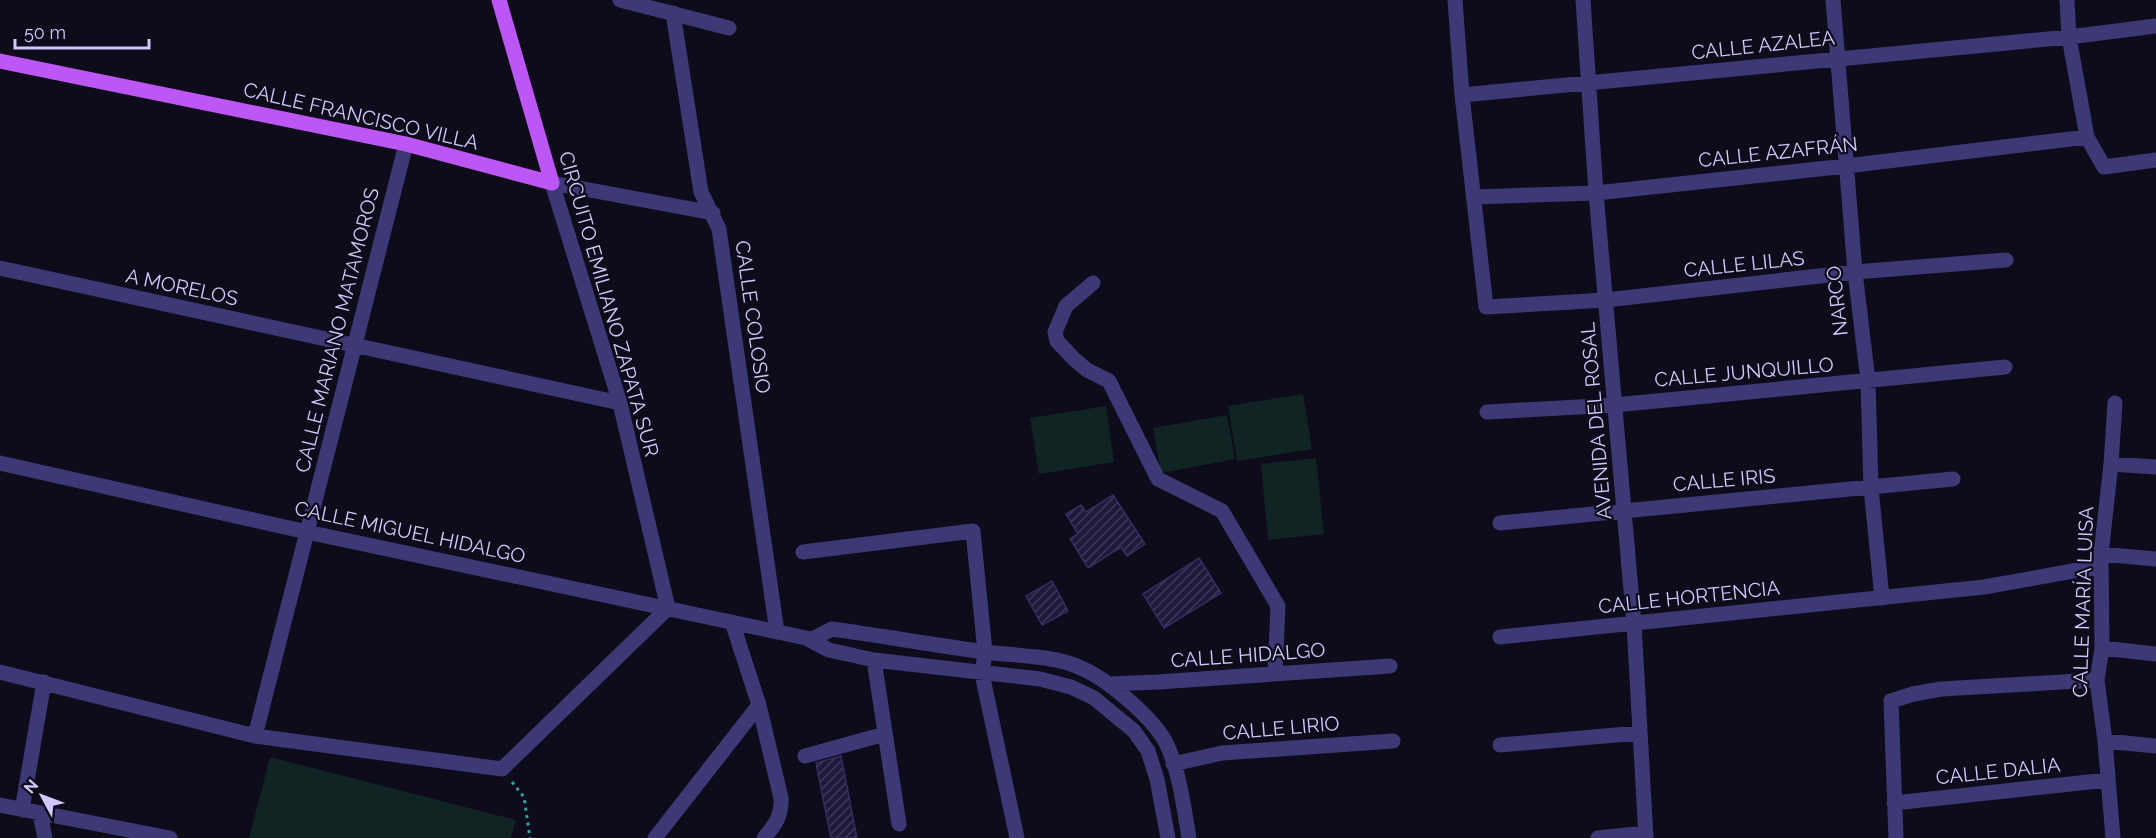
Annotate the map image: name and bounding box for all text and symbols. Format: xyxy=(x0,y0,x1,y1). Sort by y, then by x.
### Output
scale bar xyxy=(15,12,148,50)
text: 50 m xyxy=(24,22,66,43)
street label: CALLE AZALEA xyxy=(1690,25,1836,64)
street label: CALLE FRANCISCO VILLA xyxy=(241,77,481,155)
street label: CALLE AZAFRÁN xyxy=(1697,132,1859,172)
street label: CIRCUITO EMILIANO ZAPATA SUR xyxy=(554,149,664,459)
street label: CALLE MARIANO MATAMOROS xyxy=(290,185,384,475)
street label: CALLE COLOSIO xyxy=(730,239,776,395)
street label: CALLE LILAS xyxy=(1682,246,1806,282)
street label: A MORELOS xyxy=(124,263,240,311)
street label: NARCO xyxy=(1821,265,1853,337)
street label: AVENIDA DEL ROSAL xyxy=(1575,321,1617,521)
street label: CALLE JUNQUILLO xyxy=(1653,352,1835,392)
street label: CALLE IRIS xyxy=(1672,464,1776,496)
street label: CALLE MIGUEL HIDALGO xyxy=(292,496,528,568)
street label: CALLE MARÍA LUISA xyxy=(2068,506,2098,698)
street label: CALLE HORTENCIA xyxy=(1597,575,1781,618)
street label: CALLE HIDALGO xyxy=(1170,638,1326,672)
street label: CALLE LIRIO xyxy=(1222,711,1340,745)
street label: CALLE DALIA xyxy=(1935,752,2062,789)
north arrow xyxy=(12,766,72,826)
text: N xyxy=(20,776,42,797)

